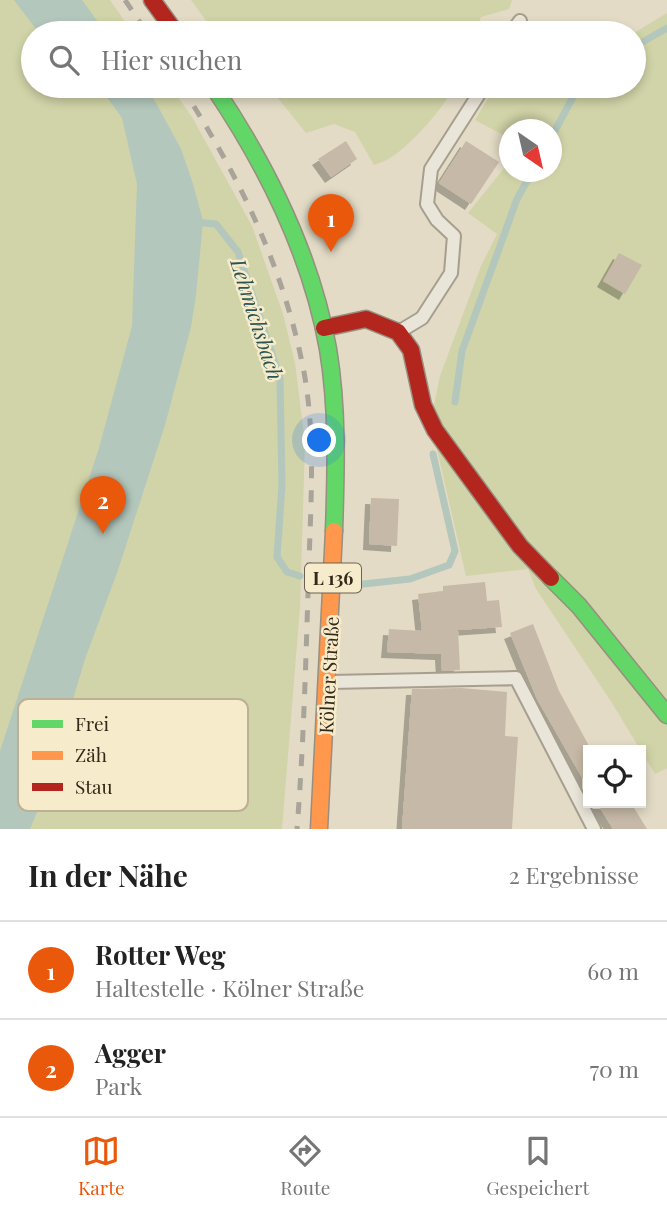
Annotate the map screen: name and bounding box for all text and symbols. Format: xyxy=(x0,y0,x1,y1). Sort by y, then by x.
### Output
search box xyxy=(21,21,646,98)
icon: search xyxy=(45,41,83,79)
text: Hier suchen xyxy=(101,42,242,77)
north arrow xyxy=(499,119,562,182)
pin: 1 xyxy=(308,194,354,252)
water label: Lehmichsbach xyxy=(225,254,291,383)
your location xyxy=(302,423,336,457)
pin: 2 xyxy=(80,476,126,534)
road number: L 136 xyxy=(305,564,361,592)
street label: Kölner Straße xyxy=(312,616,344,734)
legend xyxy=(18,699,248,811)
text: Frei xyxy=(75,710,110,736)
text: Zäh xyxy=(75,741,107,767)
map controls xyxy=(583,745,646,808)
button: locate xyxy=(583,745,646,808)
text: Stau xyxy=(75,773,113,799)
text: In der Nähe xyxy=(28,855,188,895)
text: 2 Ergebnisse xyxy=(509,859,639,890)
text: Rotter Weg xyxy=(95,937,226,972)
text: 1 xyxy=(47,955,55,986)
text: 60 m xyxy=(587,955,639,986)
text: Haltestelle · Kölner Straße xyxy=(95,972,364,1003)
text: Agger xyxy=(95,1035,166,1070)
text: 2 xyxy=(45,1053,57,1084)
text: 70 m xyxy=(590,1053,639,1084)
text: Park xyxy=(95,1070,142,1101)
tab: Karte xyxy=(78,1132,125,1200)
tab: Route xyxy=(280,1132,330,1200)
tab: Gespeichert xyxy=(486,1132,589,1200)

